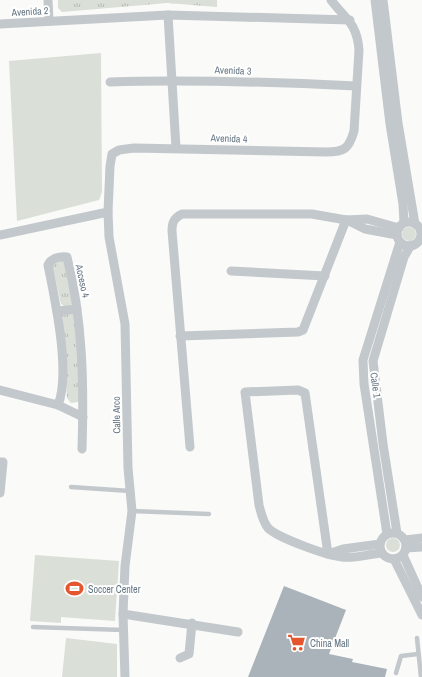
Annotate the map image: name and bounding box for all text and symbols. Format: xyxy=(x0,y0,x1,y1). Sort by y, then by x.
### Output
street label: Avenida 2 xyxy=(10,4,49,19)
street label: Avenida 3 xyxy=(213,63,252,78)
street label: Avenida 4 xyxy=(209,131,248,146)
street label: Acceso 4 xyxy=(72,262,92,299)
street label: Calle 1 xyxy=(367,372,384,399)
street label: Calle Arco xyxy=(110,396,123,434)
sports icon: Soccer Center xyxy=(65,579,85,599)
place label: Soccer Center xyxy=(88,583,141,596)
supermarket icon: China Mall xyxy=(287,633,307,653)
place label: China Mall xyxy=(310,637,349,650)

